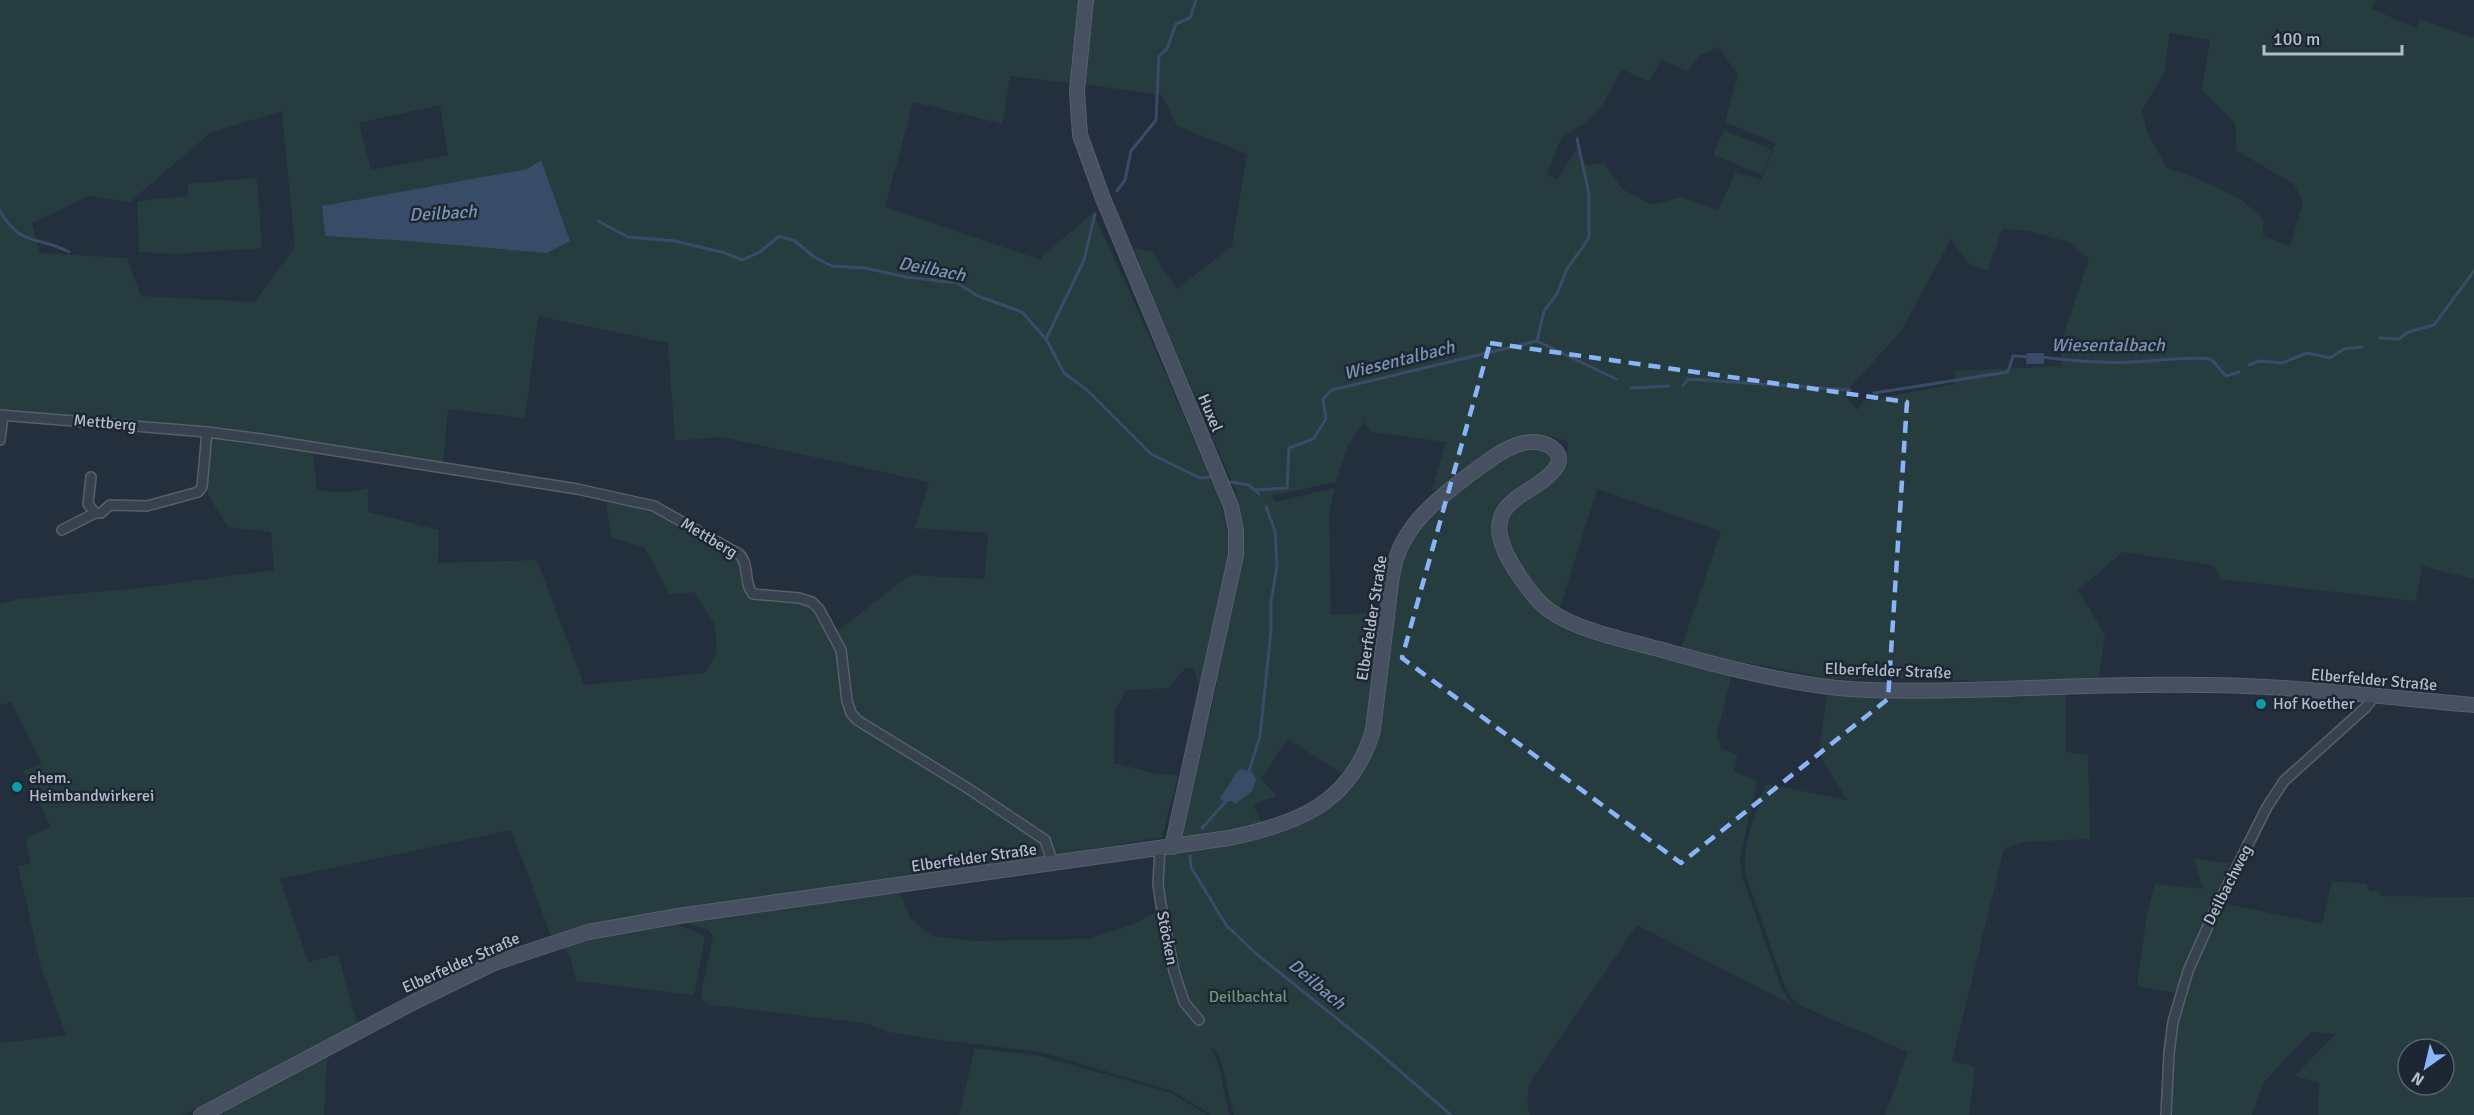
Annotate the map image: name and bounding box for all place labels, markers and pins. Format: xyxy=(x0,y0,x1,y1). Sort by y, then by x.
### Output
place label: Hof Koether xyxy=(2273,694,2355,714)
marker: Hof Koether xyxy=(2254,697,2268,711)
place label: ehem. Heimbandwirkerei xyxy=(29,768,154,806)
marker: ehem. Heimbandwirkerei xyxy=(10,780,24,794)

